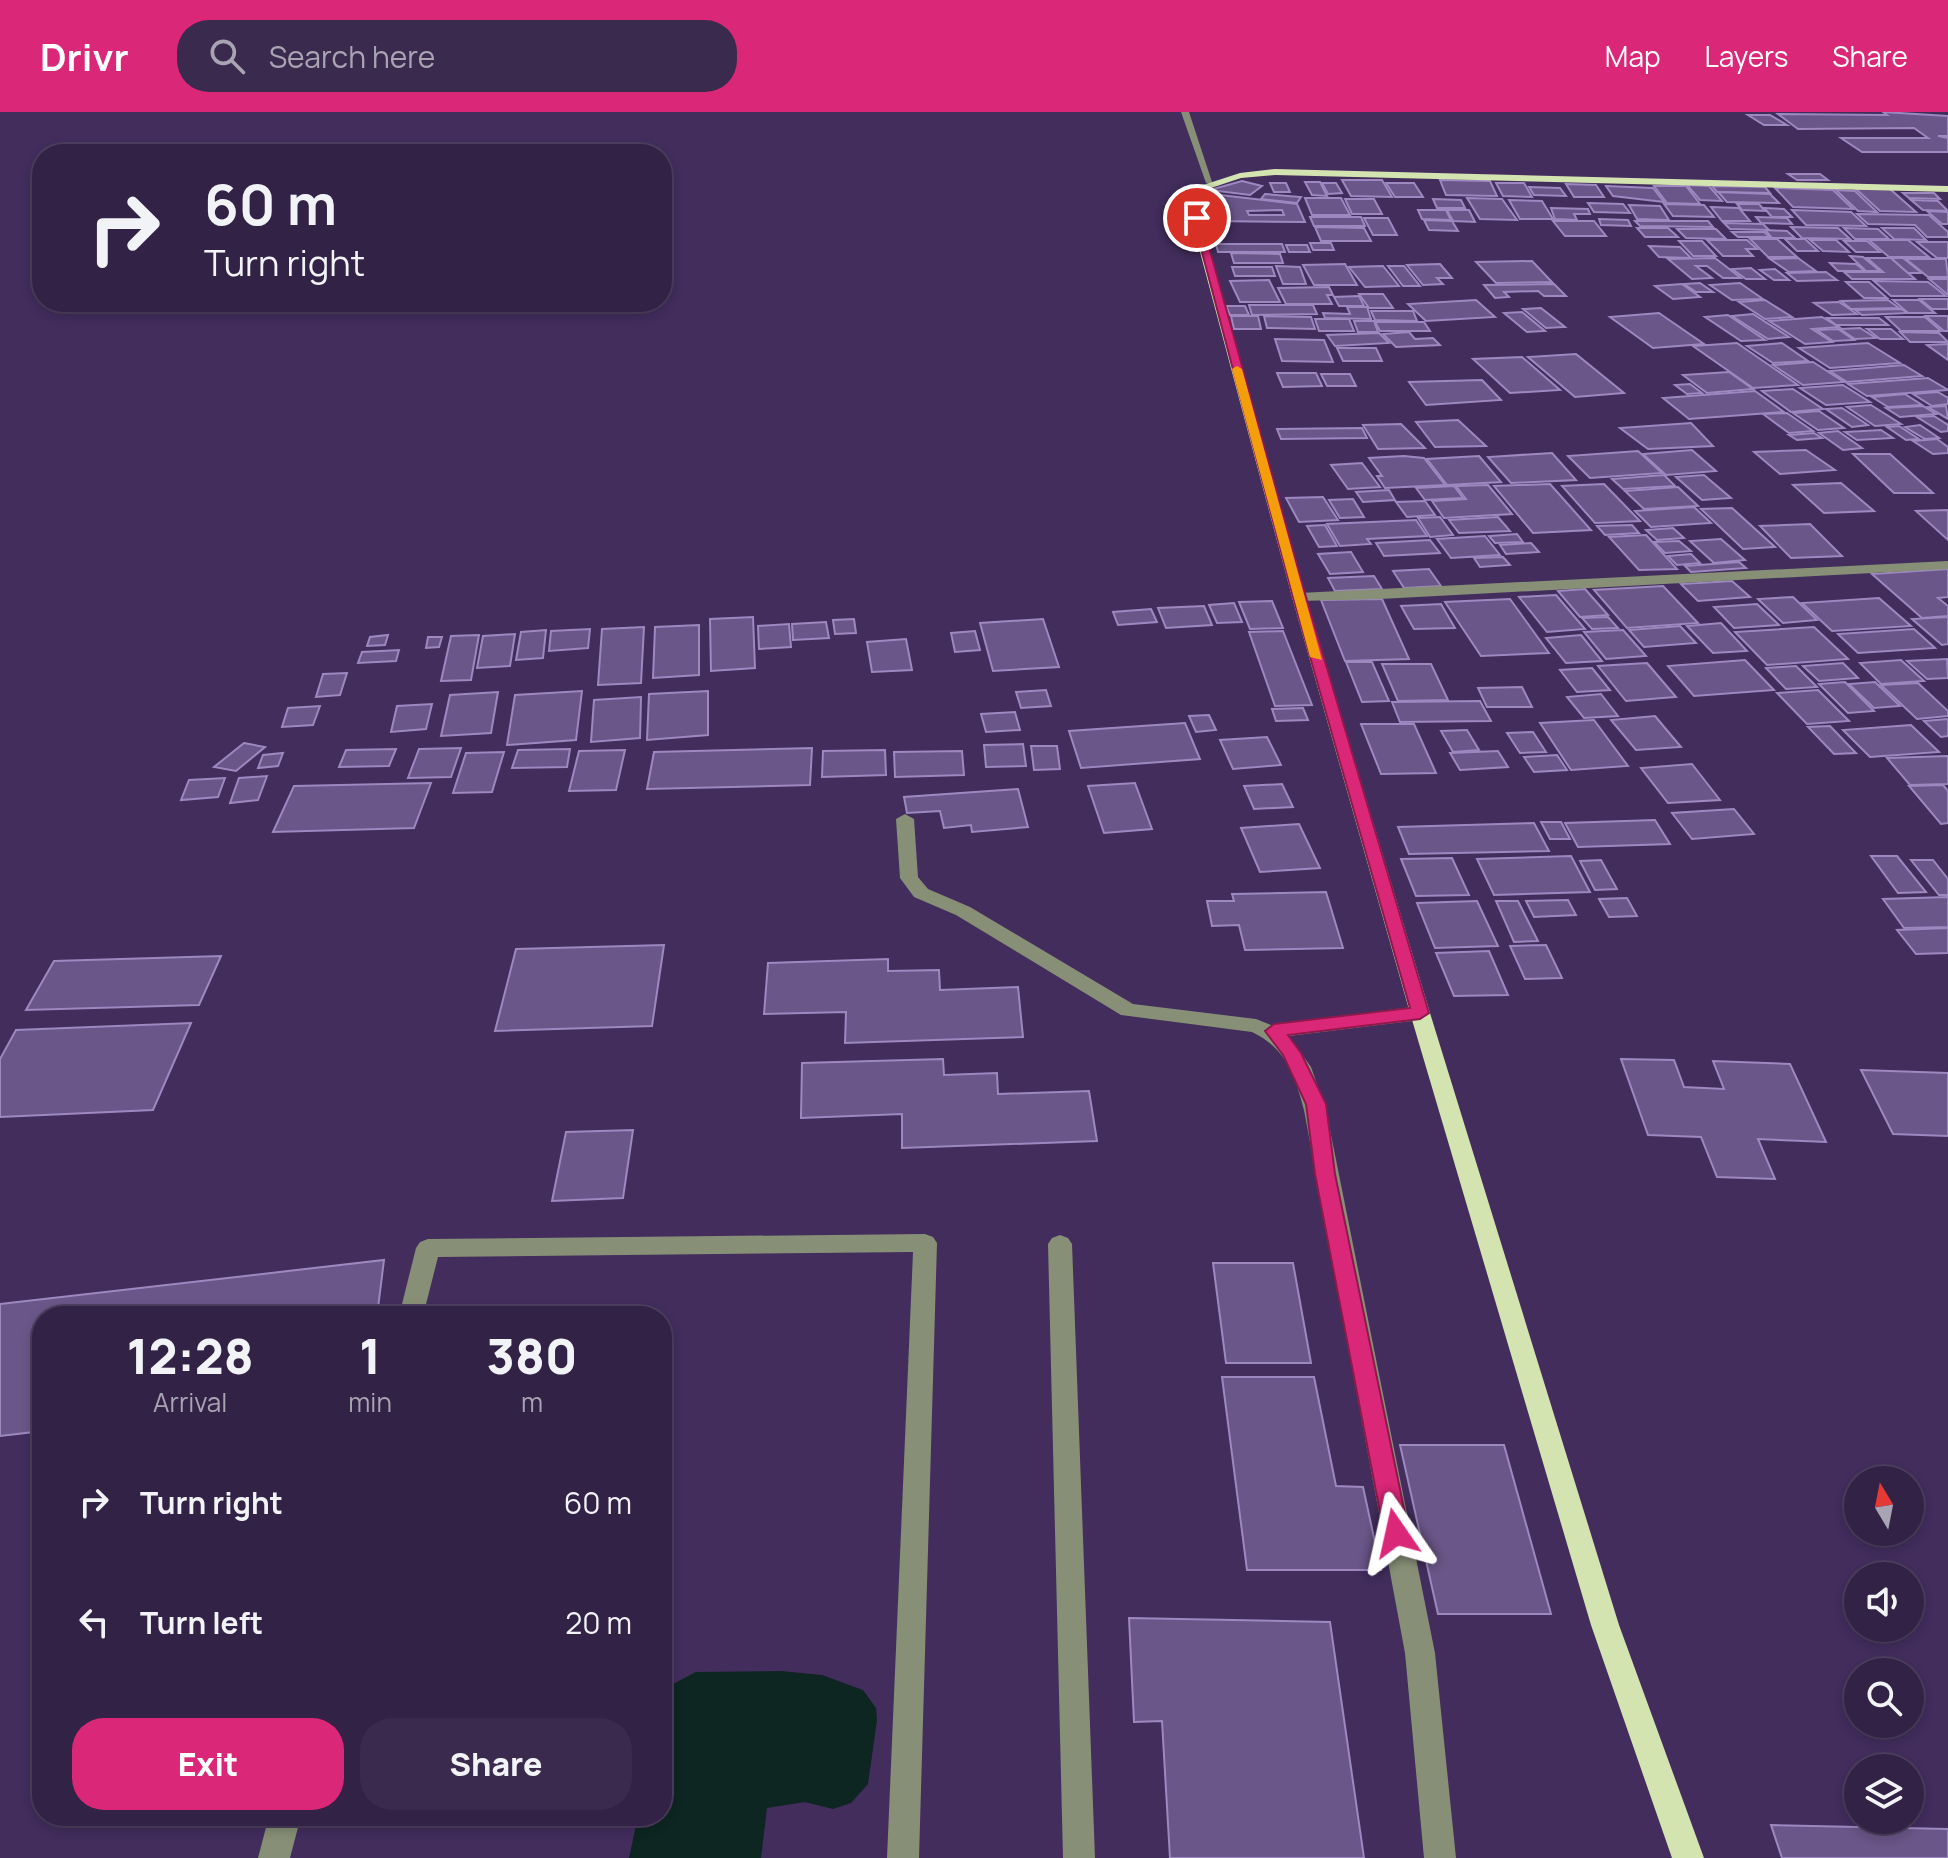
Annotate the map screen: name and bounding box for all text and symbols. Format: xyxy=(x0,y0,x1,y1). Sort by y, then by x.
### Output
search box xyxy=(177,20,737,92)
text: Drivr xyxy=(40,30,129,82)
icon: search xyxy=(205,34,249,78)
text: Search here xyxy=(269,36,435,77)
text: Map xyxy=(1605,37,1661,75)
text: Layers xyxy=(1705,37,1788,75)
text: Share xyxy=(1832,37,1908,75)
text: 60 m xyxy=(204,165,337,242)
icon: right xyxy=(72,176,176,280)
pin xyxy=(1163,184,1231,252)
icon: arrive xyxy=(1175,196,1219,240)
text: Turn right xyxy=(204,238,365,287)
text: 12:28 xyxy=(127,1323,254,1388)
text: 1 xyxy=(359,1323,381,1388)
text: 380 xyxy=(487,1323,577,1388)
text: Arrival xyxy=(153,1384,227,1420)
text: min xyxy=(348,1384,392,1420)
text: m xyxy=(521,1384,543,1420)
north arrow xyxy=(1844,1466,1924,1546)
map controls xyxy=(1844,1466,1924,1834)
icon: right xyxy=(72,1480,116,1524)
text: Turn right xyxy=(140,1482,283,1523)
text: 60 m xyxy=(564,1482,632,1523)
position arrow xyxy=(1354,1491,1438,1575)
button: sound xyxy=(1844,1562,1924,1642)
icon: left xyxy=(72,1600,116,1644)
text: Turn left xyxy=(140,1602,263,1643)
text: 20 m xyxy=(565,1602,632,1643)
button: search xyxy=(1844,1658,1924,1738)
button: Exit xyxy=(72,1718,344,1810)
button: Share xyxy=(360,1718,632,1810)
button: layers xyxy=(1844,1754,1924,1834)

